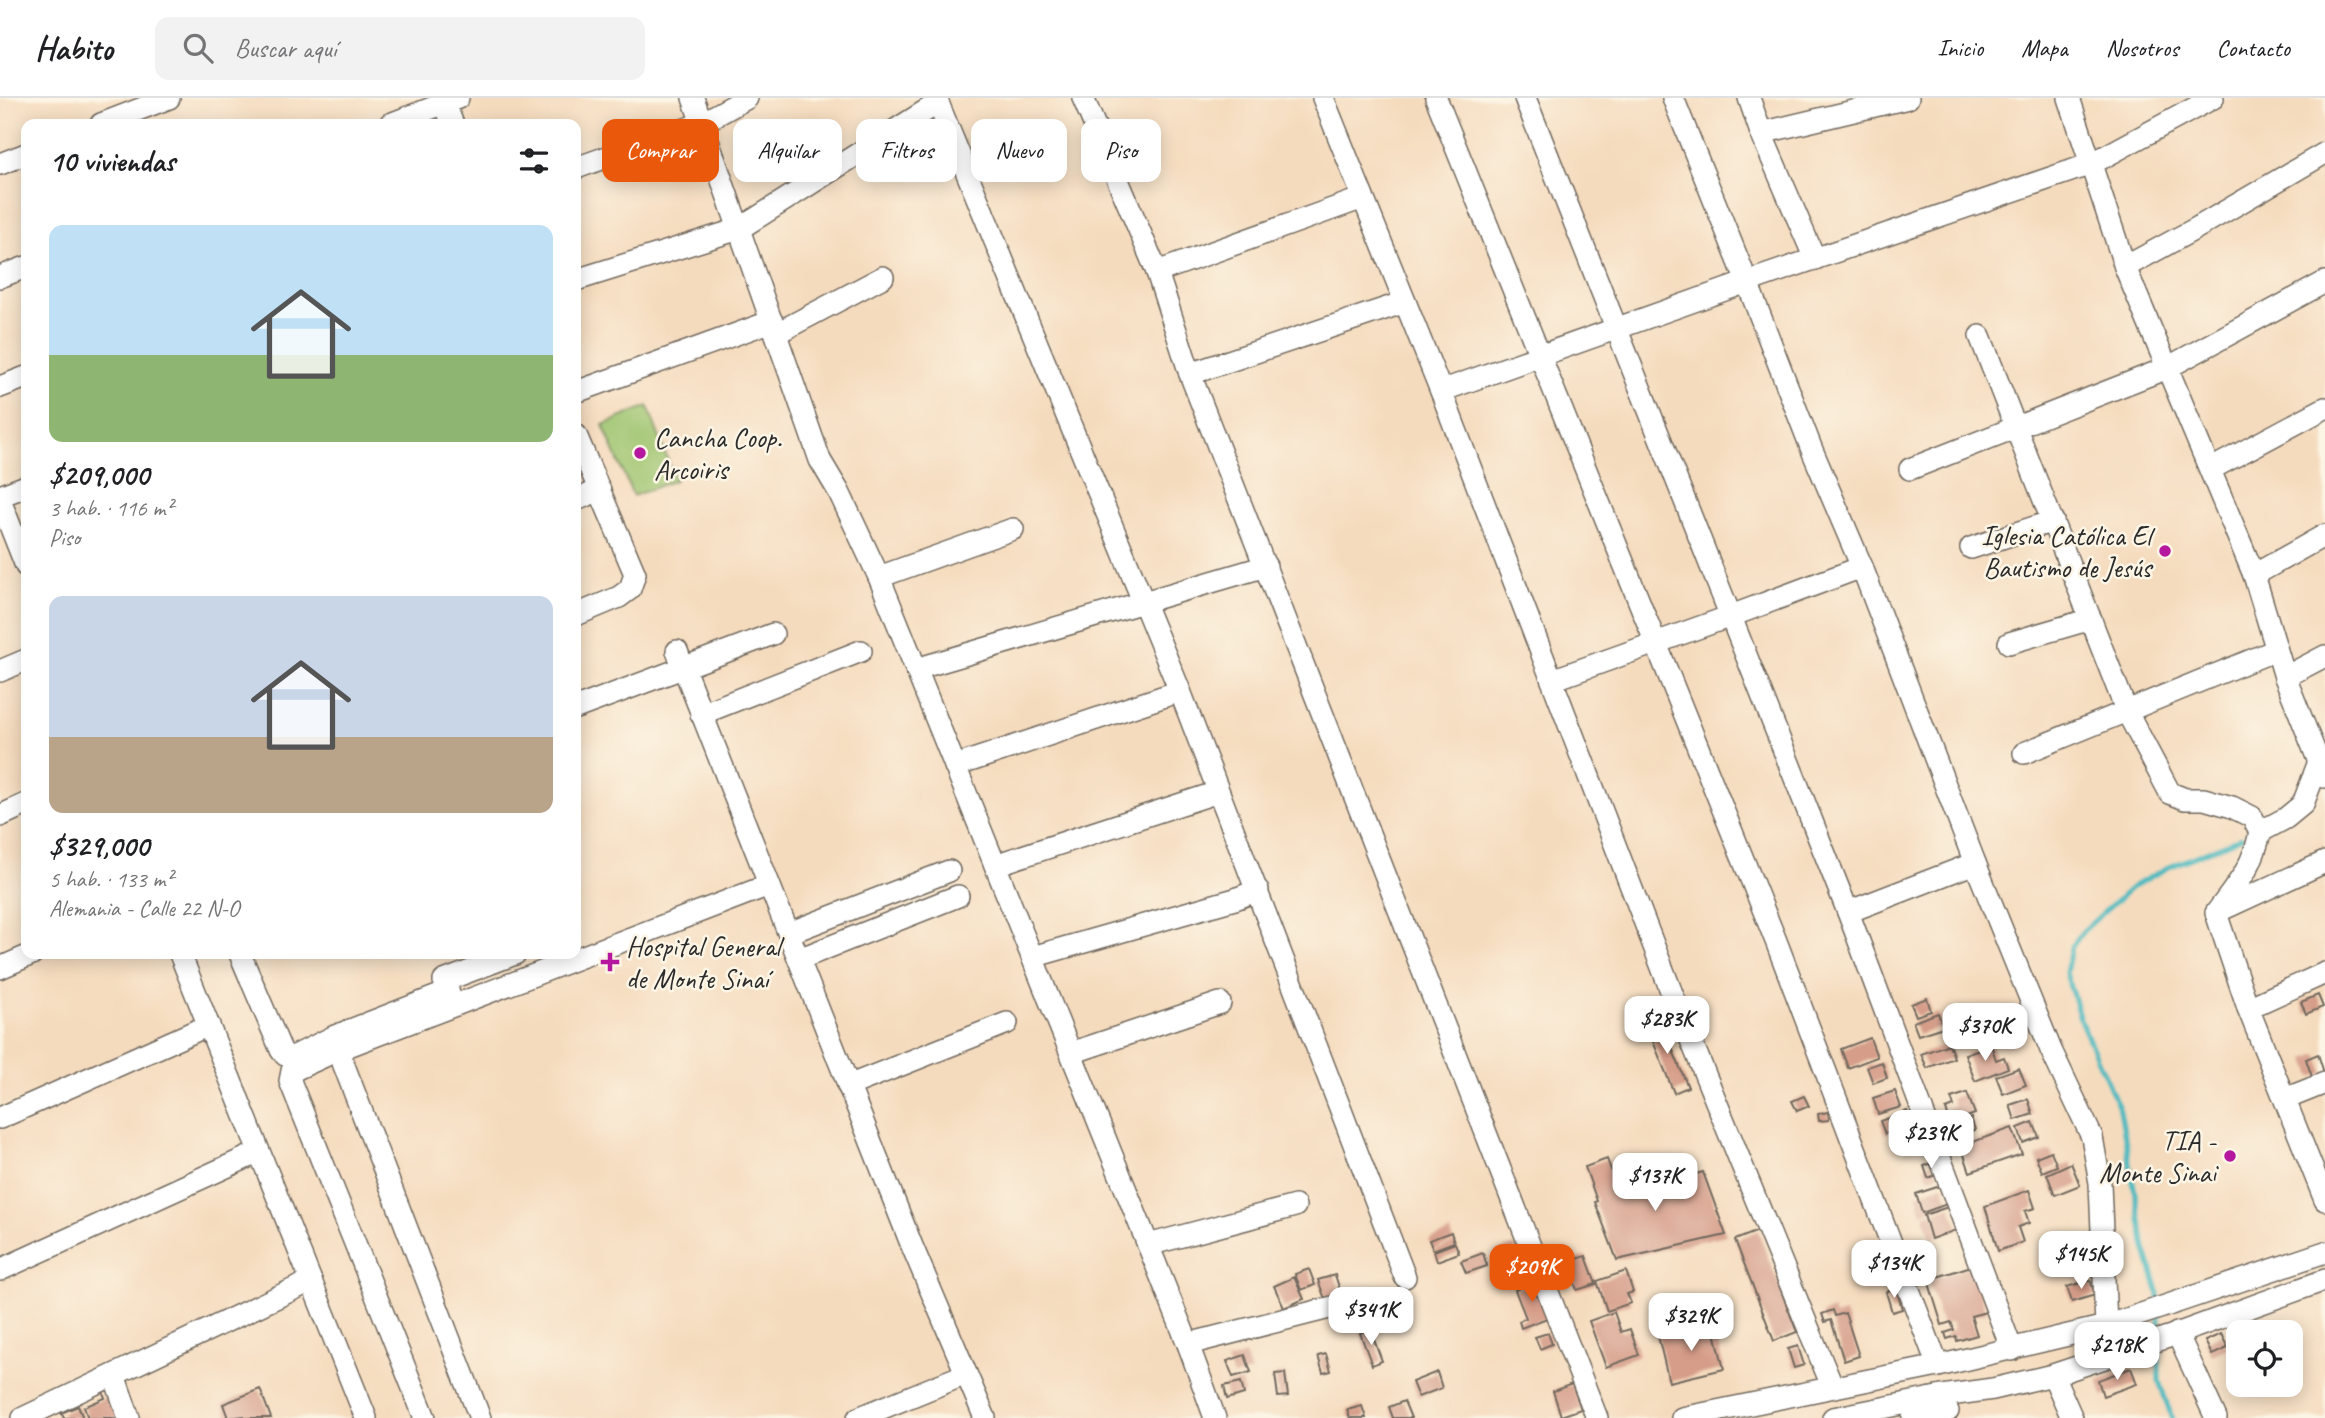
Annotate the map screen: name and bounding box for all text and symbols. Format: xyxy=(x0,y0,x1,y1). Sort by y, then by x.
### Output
search box xyxy=(155,17,645,80)
text: Habito xyxy=(35,27,113,69)
icon: search xyxy=(179,29,217,67)
text: Buscar aquí xyxy=(235,32,337,65)
text: Inicio xyxy=(1937,33,1983,63)
text: Mapa xyxy=(2021,33,2068,63)
text: Nosotros xyxy=(2106,33,2178,63)
text: Contacto xyxy=(2216,33,2290,63)
chip: Comprar xyxy=(602,119,719,182)
chip: Alquilar xyxy=(733,119,842,182)
chip: Filtros xyxy=(856,119,957,182)
chip: Nuevo xyxy=(971,119,1067,182)
chip: Piso xyxy=(1081,119,1161,182)
text: 10 viviendas xyxy=(49,142,175,180)
icon: filters xyxy=(515,142,553,180)
icon: home xyxy=(238,271,364,397)
place label: Cancha Coop. Arcoiris xyxy=(654,420,782,487)
marker: Cancha Coop. Arcoiris xyxy=(632,445,648,461)
text: $209,000 xyxy=(49,456,149,494)
text: 3 hab. · 116 m² xyxy=(49,494,173,523)
place label: Iglesia Católica El Bautismo de Jesús xyxy=(1981,518,2156,585)
text: Piso xyxy=(49,523,80,552)
marker: Iglesia Católica El Bautismo de Jesús xyxy=(2157,543,2173,559)
icon: home xyxy=(238,642,364,768)
text: $329,000 xyxy=(49,827,149,865)
text: 5 hab. · 133 m² xyxy=(49,865,173,894)
text: Alemania - Calle 22 N-O xyxy=(49,894,239,923)
place label: Hospital General de Monte Sinaí xyxy=(626,929,785,996)
marker: Hospital General de Monte Sinaí xyxy=(600,952,620,972)
pin: $283K xyxy=(1618,996,1716,1056)
text: $283K xyxy=(1640,1004,1694,1033)
pin: $370K xyxy=(1936,1004,2034,1063)
text: $370K xyxy=(1959,1011,2012,1040)
pin: $239K xyxy=(1882,1110,1980,1170)
text: $239K xyxy=(1905,1118,1957,1147)
place label: TIA - Monte Sinai xyxy=(2099,1123,2220,1190)
marker: TIA - Monte Sinai xyxy=(2222,1148,2238,1164)
pin: $137K xyxy=(1606,1154,1704,1213)
text: $137K xyxy=(1629,1161,1682,1190)
pin: $145K xyxy=(2032,1232,2130,1291)
text: $145K xyxy=(2055,1239,2107,1268)
pin: $134K xyxy=(1845,1240,1943,1300)
pin: $209K xyxy=(1483,1244,1581,1304)
text: $134K xyxy=(1867,1248,1921,1277)
text: $209K xyxy=(1506,1252,1558,1281)
pin: $341K xyxy=(1322,1288,1420,1347)
pin: $329K xyxy=(1642,1294,1740,1353)
text: $341K xyxy=(1344,1295,1398,1324)
text: $329K xyxy=(1665,1301,1717,1330)
map controls xyxy=(2226,1320,2303,1397)
button: locate xyxy=(2226,1320,2303,1397)
pin: $218K xyxy=(2068,1322,2166,1382)
text: $218K xyxy=(2090,1330,2144,1359)

